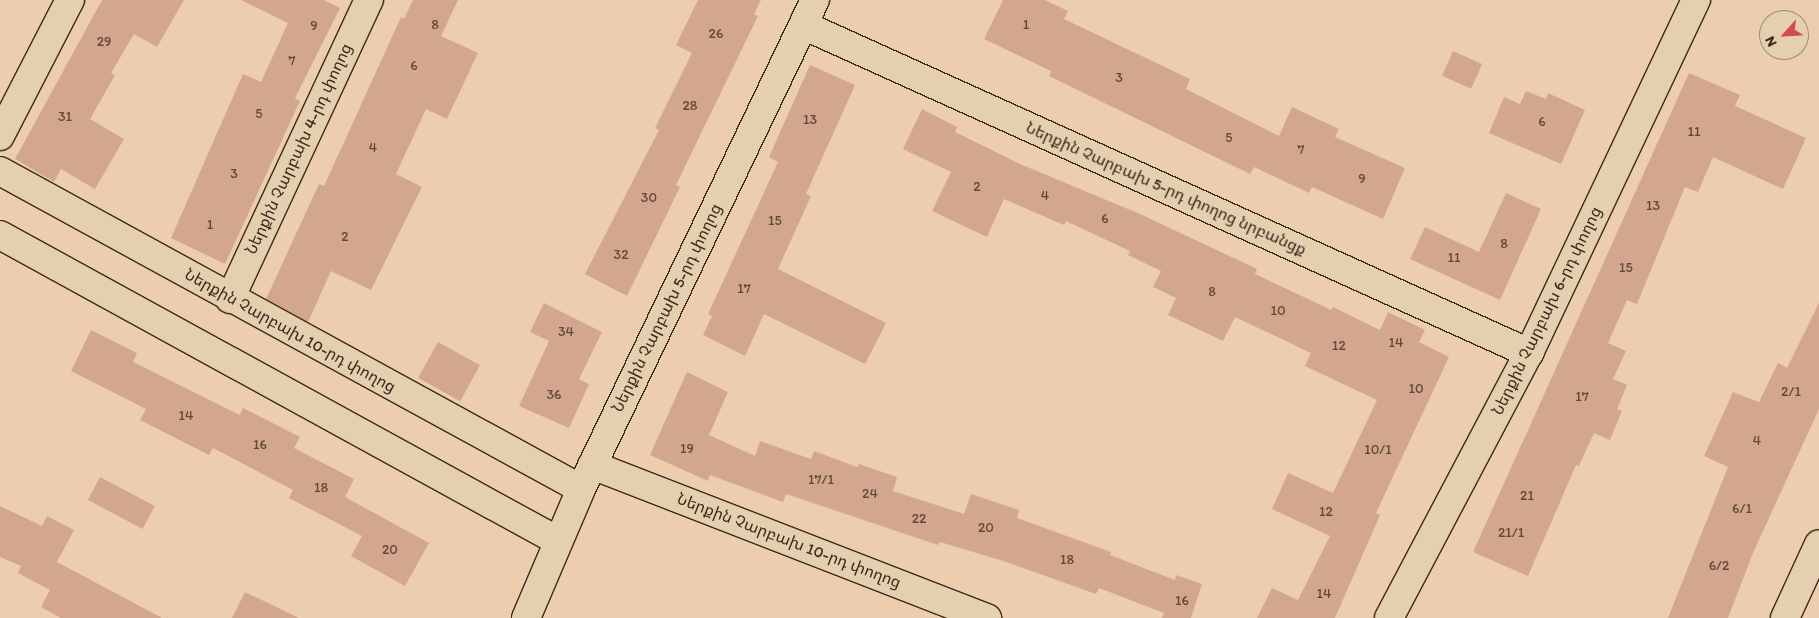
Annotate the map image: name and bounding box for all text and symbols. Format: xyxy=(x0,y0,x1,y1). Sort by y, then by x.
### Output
north arrow xyxy=(1759,10,1809,60)
house number: 8 xyxy=(431,17,439,33)
house number: 1 xyxy=(1023,17,1029,33)
house number: 9 xyxy=(310,18,318,34)
house number: 26 xyxy=(709,26,723,42)
text: N xyxy=(1761,33,1781,49)
house number: 29 xyxy=(97,34,111,50)
street label: Ներքին Չարբախ 4-րդ փողոց xyxy=(242,40,356,258)
house number: 7 xyxy=(289,53,295,69)
house number: 6 xyxy=(410,58,418,74)
house number: 3 xyxy=(1115,70,1123,86)
house number: 28 xyxy=(682,98,698,114)
house number: 5 xyxy=(255,106,263,122)
house number: 31 xyxy=(58,109,72,125)
house number: 13 xyxy=(803,112,817,128)
house number: 6 xyxy=(1538,114,1546,130)
street label: Ներքին Չարբախ 5-րդ փողոց նրբանցք xyxy=(1023,118,1309,260)
house number: 11 xyxy=(1688,124,1700,140)
house number: 5 xyxy=(1225,130,1233,146)
house number: 4 xyxy=(369,140,377,156)
house number: 7 xyxy=(1298,142,1304,158)
house number: 3 xyxy=(230,166,238,182)
house number: 9 xyxy=(1358,171,1366,187)
house number: 2 xyxy=(973,179,981,195)
house number: 4 xyxy=(1041,188,1049,204)
house number: 30 xyxy=(641,190,657,206)
house number: 13 xyxy=(1646,198,1660,214)
street label: Ներքին Չարբախ 5-րդ փողոց xyxy=(608,201,726,415)
street label: Ներքին Չարբախ 6-րդ փողոց xyxy=(1488,204,1606,418)
house number: 6 xyxy=(1101,211,1109,227)
house number: 15 xyxy=(768,213,782,229)
house number: 1 xyxy=(207,217,213,233)
house number: 2 xyxy=(341,229,349,245)
house number: 8 xyxy=(1500,236,1508,252)
house number: 32 xyxy=(614,247,628,263)
house number: 11 xyxy=(1448,250,1460,266)
house number: 15 xyxy=(1619,260,1633,276)
street label: Ներքին Չարբախ 10-րդ փողոց xyxy=(181,265,399,397)
house number: 17 xyxy=(737,281,751,297)
house number: 8 xyxy=(1208,284,1216,300)
house number: 10 xyxy=(1270,303,1286,319)
house number: 34 xyxy=(558,324,574,340)
house number: 14 xyxy=(1389,335,1403,351)
house number: 12 xyxy=(1332,338,1346,354)
house number: 10 xyxy=(1408,381,1424,397)
house number: 2/1 xyxy=(1781,384,1801,400)
house number: 36 xyxy=(546,387,562,403)
house number: 17 xyxy=(1575,389,1589,405)
house number: 14 xyxy=(179,408,193,424)
house number: 4 xyxy=(1753,433,1761,449)
house number: 16 xyxy=(253,437,267,453)
house number: 19 xyxy=(680,441,694,457)
house number: 10/1 xyxy=(1364,442,1392,458)
house number: 17/1 xyxy=(808,472,834,488)
house number: 18 xyxy=(314,480,328,496)
house number: 24 xyxy=(862,486,878,502)
house number: 21 xyxy=(1520,488,1534,504)
street label: Ներքին Չարբախ 10-րդ փողոց xyxy=(674,489,904,593)
house number: 6/1 xyxy=(1732,501,1752,517)
house number: 12 xyxy=(1319,504,1333,520)
house number: 22 xyxy=(912,511,926,527)
house number: 20 xyxy=(978,520,994,536)
house number: 21/1 xyxy=(1498,525,1524,541)
house number: 20 xyxy=(382,542,398,558)
house number: 18 xyxy=(1060,552,1074,568)
house number: 6/2 xyxy=(1709,558,1729,574)
house number: 14 xyxy=(1317,586,1331,602)
house number: 16 xyxy=(1175,593,1189,609)

